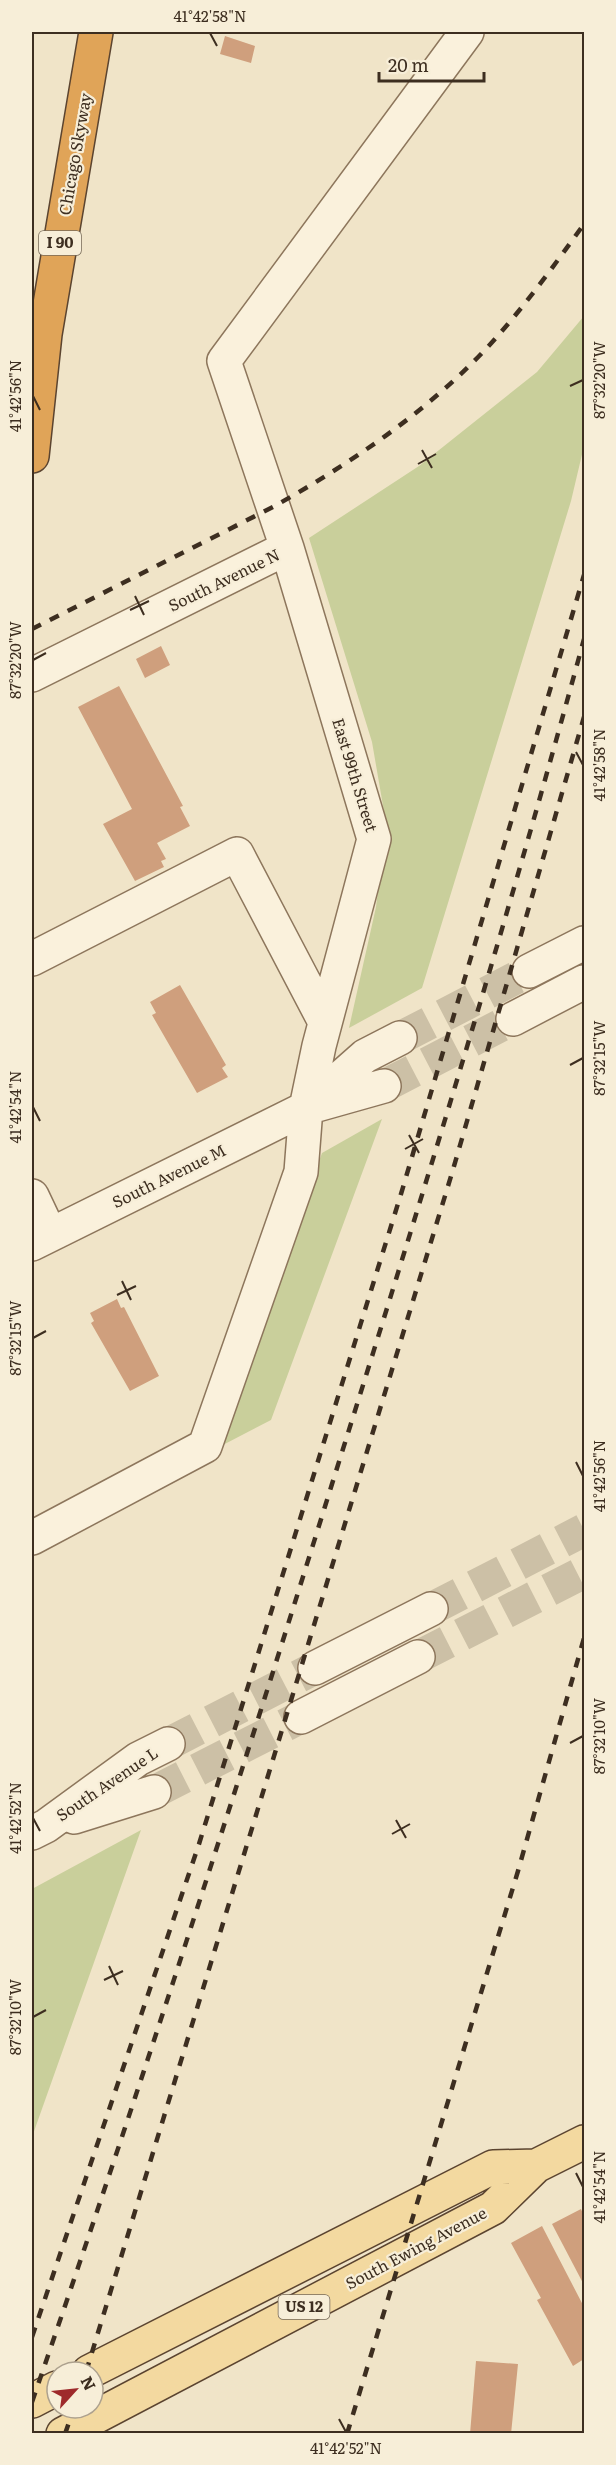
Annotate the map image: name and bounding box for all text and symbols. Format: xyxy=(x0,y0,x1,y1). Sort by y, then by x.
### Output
text: 41°42'58"N xyxy=(174,4,246,27)
scale bar xyxy=(379,45,484,83)
text: 20 m xyxy=(388,51,429,78)
street label: Chicago Skyway xyxy=(51,90,97,217)
road number: I 90 xyxy=(39,231,81,255)
text: 87°32'20"W xyxy=(587,340,610,419)
text: 41°42'56"N xyxy=(3,360,26,432)
street label: South Avenue N xyxy=(164,542,283,617)
text: 87°32'20"W xyxy=(3,620,26,699)
street label: East 99th Street xyxy=(327,715,385,835)
text: 41°42'58"N xyxy=(587,729,610,801)
text: 87°32'15"W xyxy=(587,1020,610,1096)
text: 41°42'54"N xyxy=(3,1071,26,1143)
street label: South Avenue M xyxy=(107,1137,230,1213)
text: 87°32'15"W xyxy=(3,1300,26,1376)
text: 41°42'56"N xyxy=(587,1440,610,1512)
text: 87°32'10"W xyxy=(587,1697,610,1774)
street label: South Avenue L xyxy=(51,1740,162,1826)
text: 41°42'52"N xyxy=(3,1782,26,1854)
text: 87°32'10"W xyxy=(3,1978,26,2055)
text: 41°42'54"N xyxy=(587,2151,610,2223)
street label: South Ewing Avenue xyxy=(341,2200,490,2295)
road number: US 12 xyxy=(278,2295,330,2319)
north arrow xyxy=(45,2360,105,2420)
text: N xyxy=(76,2371,103,2394)
text: 41°42'52"N xyxy=(310,2436,382,2459)

